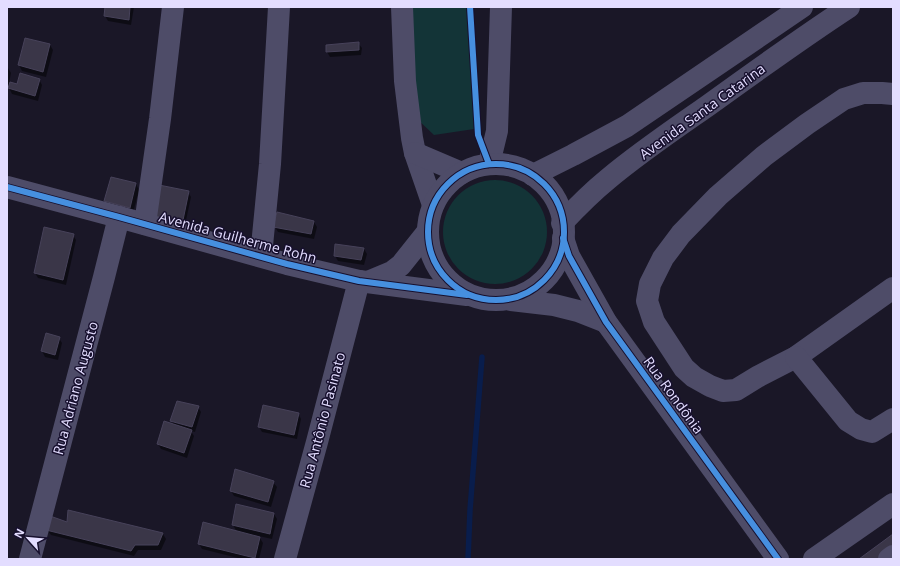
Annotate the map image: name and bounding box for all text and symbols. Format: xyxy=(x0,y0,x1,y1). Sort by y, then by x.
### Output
street label: Avenida Santa Catarina xyxy=(635,59,769,163)
street label: Avenida Guilherme Rohn xyxy=(157,207,319,267)
street label: Rua Adriano Augusto xyxy=(48,319,102,457)
street label: Rua Antônio Pasinato xyxy=(295,350,349,490)
street label: Rua Rondônia xyxy=(640,353,708,437)
north arrow xyxy=(8,518,48,558)
text: N xyxy=(10,526,27,541)

